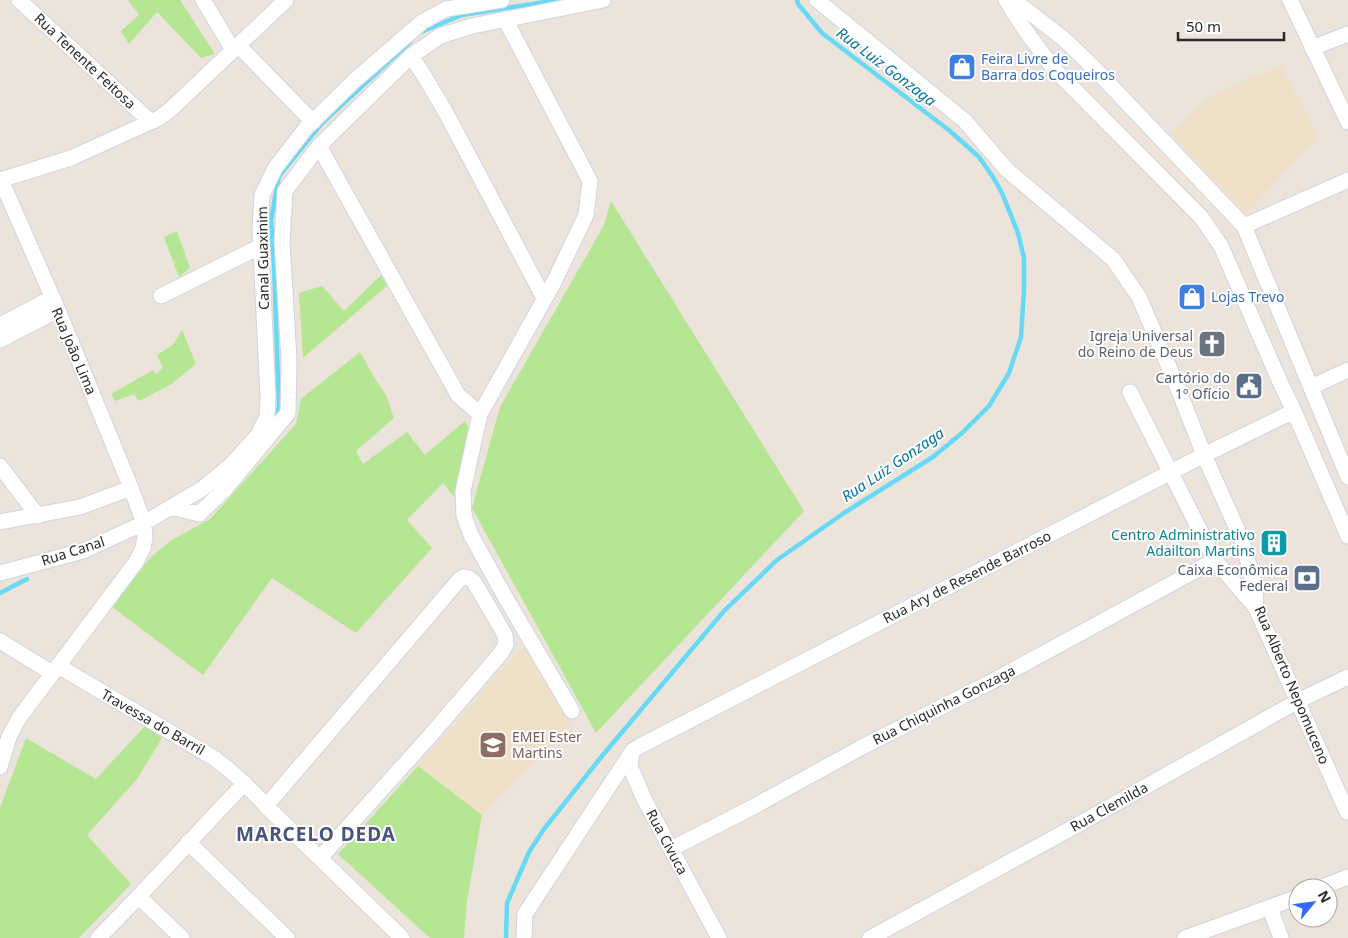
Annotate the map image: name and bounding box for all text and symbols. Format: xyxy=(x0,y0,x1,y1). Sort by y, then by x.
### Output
street label: Rua Tenente Feitosa xyxy=(31,9,140,113)
scale bar xyxy=(1178,10,1284,42)
text: 50 m xyxy=(1186,16,1221,36)
water label: Rua Luiz Gonzaga xyxy=(833,22,941,110)
place label: Feira Livre de Barra dos Coqueiros xyxy=(981,49,1115,84)
shop icon: Feira Livre de Barra dos Coqueiros xyxy=(947,52,977,82)
street label: Canal Guaxinim xyxy=(252,206,273,310)
shop icon: Lojas Trevo xyxy=(1177,282,1207,312)
place label: Lojas Trevo xyxy=(1211,287,1284,306)
street label: Rua João Lima xyxy=(48,304,101,397)
place label: Igreja Universal do Reino de Deus xyxy=(1078,326,1193,361)
church icon: Igreja Universal do Reino de Deus xyxy=(1197,329,1227,359)
place label: Cartório do 1º Ofício xyxy=(1155,368,1230,403)
public building icon: Cartório do 1º Ofício xyxy=(1234,371,1264,401)
water label: Rua Luiz Gonzaga xyxy=(837,422,948,506)
place label: Centro Administrativo Adailton Martins xyxy=(1111,525,1255,560)
street label: Rua Ary de Resende Barroso xyxy=(879,526,1054,627)
building icon: Centro Administrativo Adailton Martins xyxy=(1259,528,1289,558)
street label: Rua Canal xyxy=(39,531,107,570)
place label: Caixa Econômica Federal xyxy=(1177,560,1288,595)
bank icon: Caixa Econômica Federal xyxy=(1292,563,1322,593)
street label: Rua Alberto Nepomuceno xyxy=(1251,603,1334,767)
street label: Rua Chiquinha Gonzaga xyxy=(869,660,1018,749)
street label: Travessa do Barril xyxy=(98,684,209,759)
place label: EMEI Ester Martins xyxy=(512,727,582,762)
school or university icon: EMEI Ester Martins xyxy=(478,730,508,760)
street label: Rua Clemilda xyxy=(1067,777,1151,836)
street label: Rua Civuca xyxy=(642,806,693,878)
district label: MARCELO DEDA xyxy=(236,821,396,847)
north arrow xyxy=(1288,878,1338,928)
text: N xyxy=(1314,887,1336,906)

